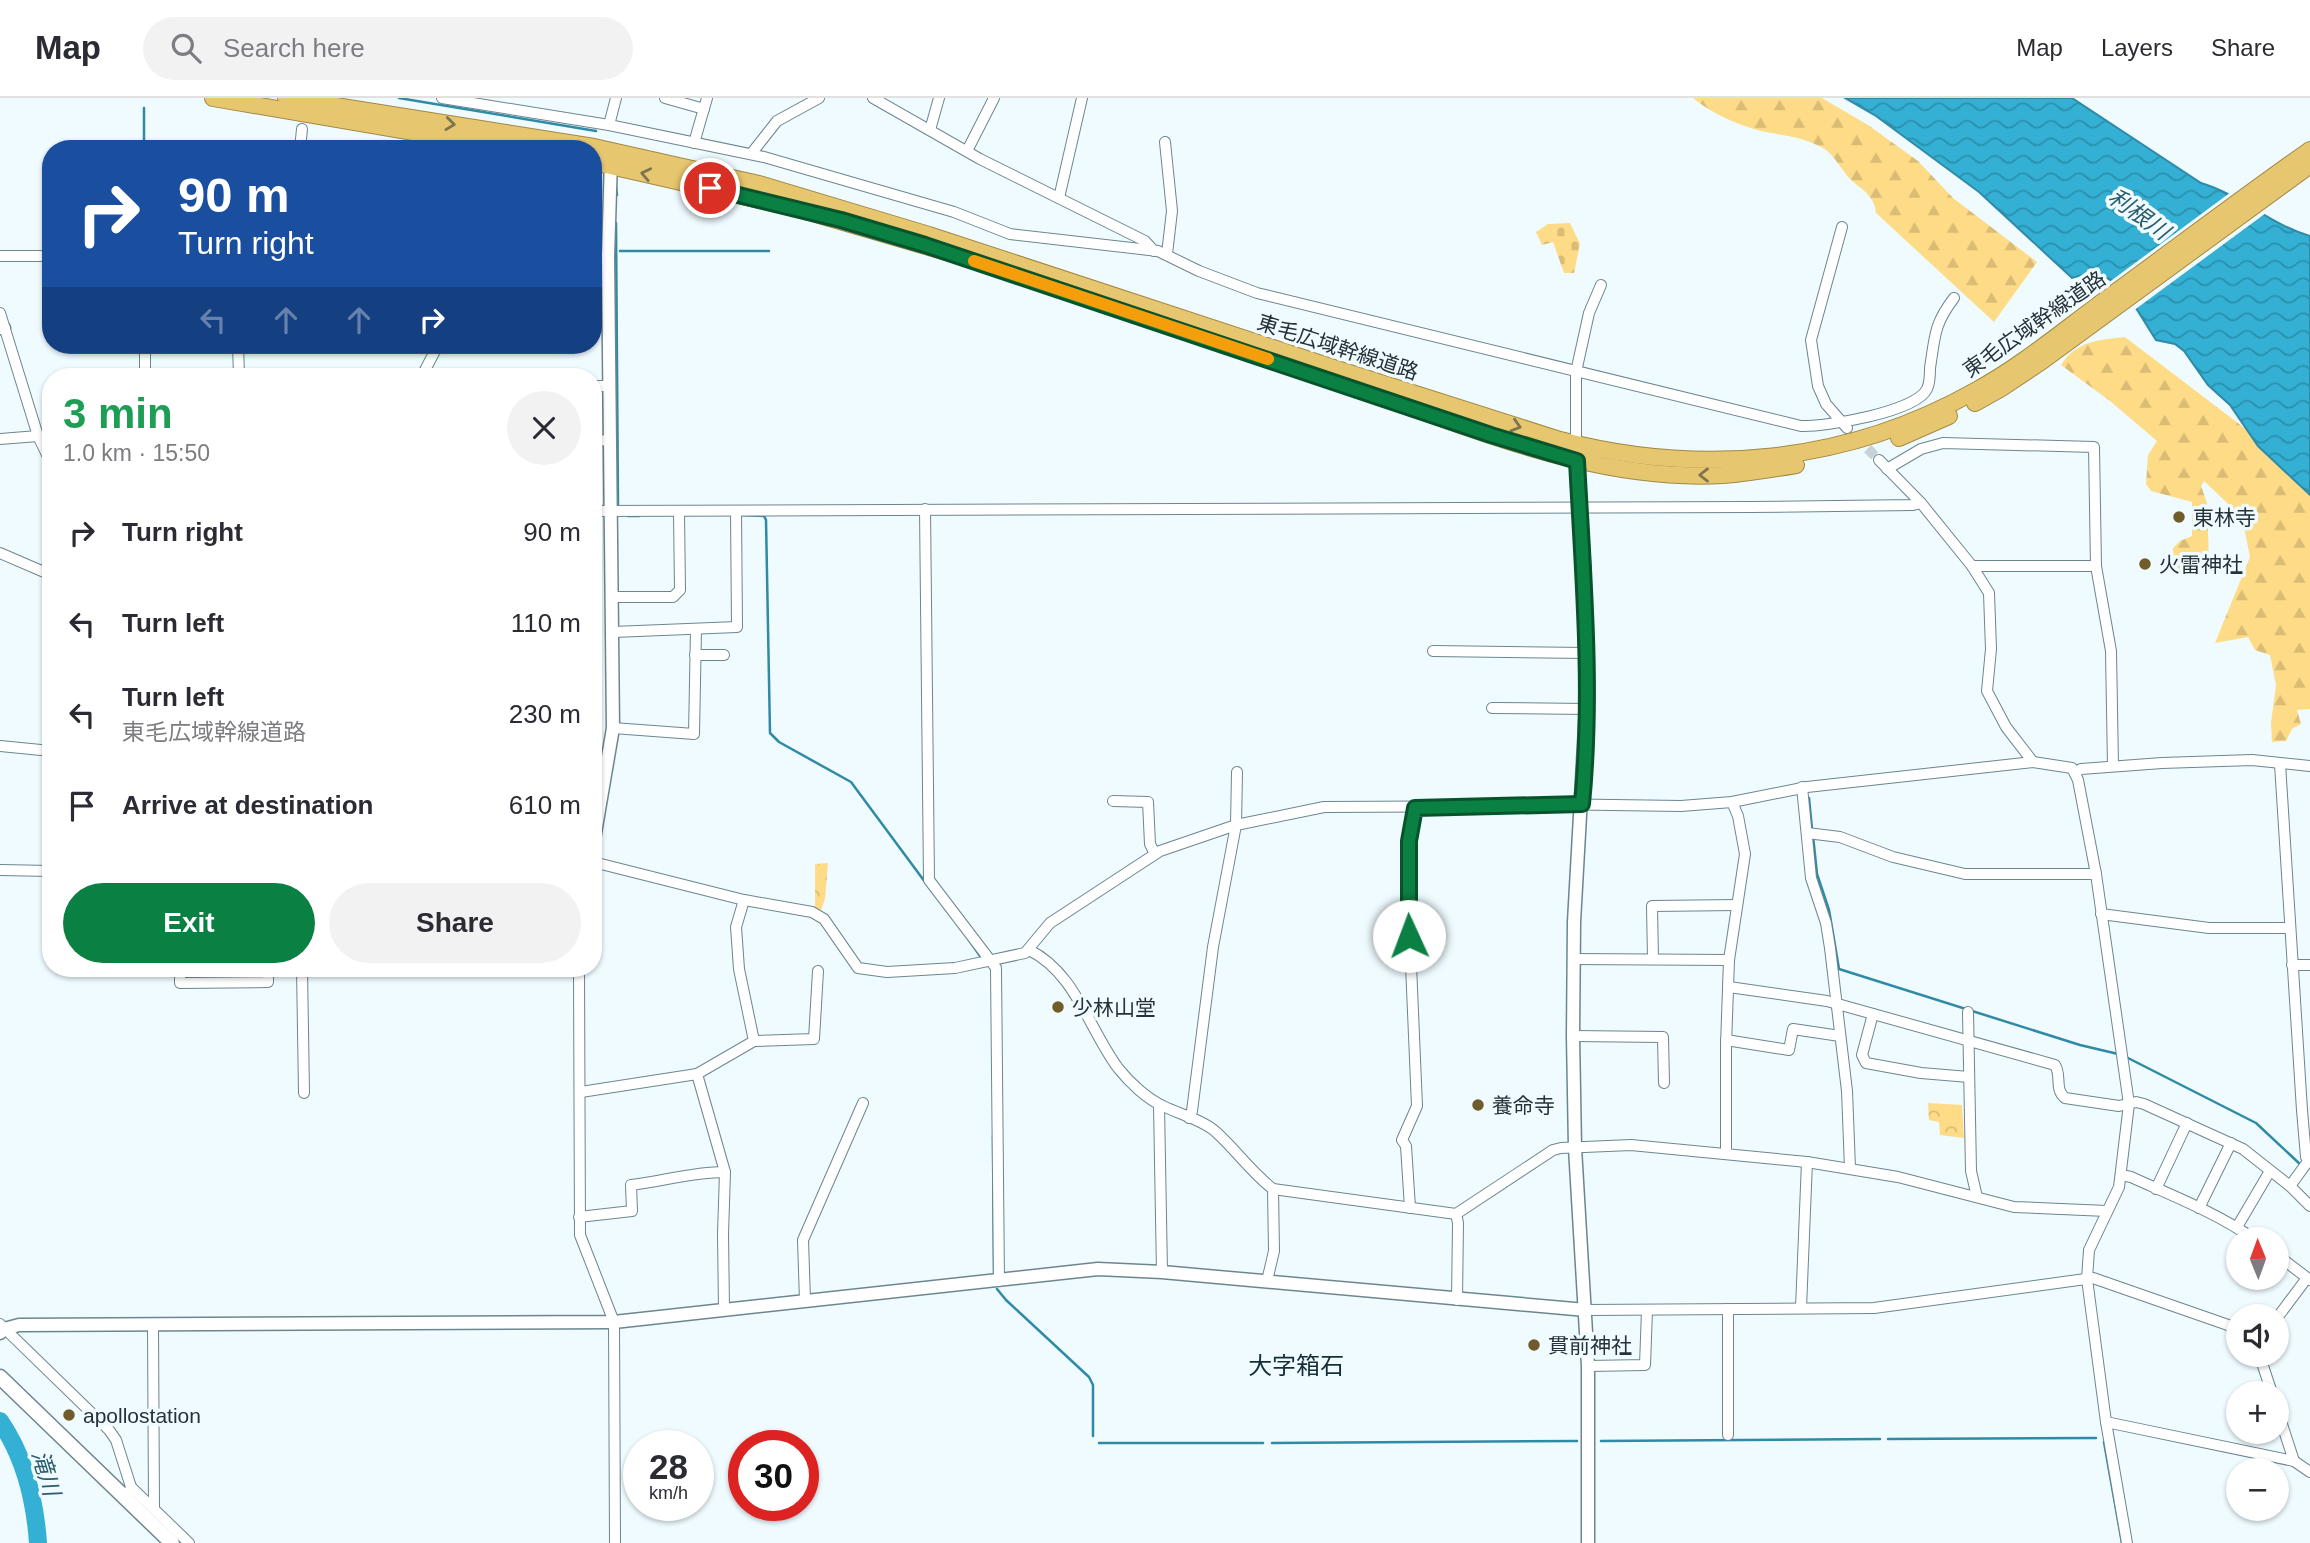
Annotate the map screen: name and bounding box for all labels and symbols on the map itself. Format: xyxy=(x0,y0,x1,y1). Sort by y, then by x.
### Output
one-way arrow xyxy=(444,116,456,131)
pin xyxy=(680,158,740,218)
one-way arrow xyxy=(640,168,652,182)
water label: 利根川 xyxy=(2103,183,2177,247)
street label: 東毛広域幹線道路 xyxy=(1959,266,2109,382)
street label: 東毛広域幹線道路 xyxy=(1255,310,1421,384)
one-way arrow xyxy=(1509,418,1521,432)
one-way arrow xyxy=(1698,467,1709,483)
place label: 東林寺 xyxy=(2193,506,2256,529)
marker: 東林寺 xyxy=(2171,509,2187,525)
place label: 火雷神社 xyxy=(2159,553,2243,576)
marker: 火雷神社 xyxy=(2137,556,2153,572)
position arrow xyxy=(1372,899,1446,973)
place label: 少林山堂 xyxy=(1072,996,1156,1019)
marker: 少林山堂 xyxy=(1050,999,1066,1015)
place label: 養命寺 xyxy=(1492,1094,1555,1117)
marker: 養命寺 xyxy=(1470,1097,1486,1113)
north arrow xyxy=(2226,1227,2289,1290)
place label: 貫前神社 xyxy=(1548,1334,1632,1357)
marker: 貫前神社 xyxy=(1526,1337,1542,1353)
district label: 大字箱石 xyxy=(1248,1352,1344,1379)
place label: apollostation xyxy=(83,1404,201,1427)
marker: apollostation xyxy=(61,1407,77,1423)
speed limit sign: 30 xyxy=(728,1430,819,1521)
water label: 滝川 xyxy=(27,1447,66,1502)

